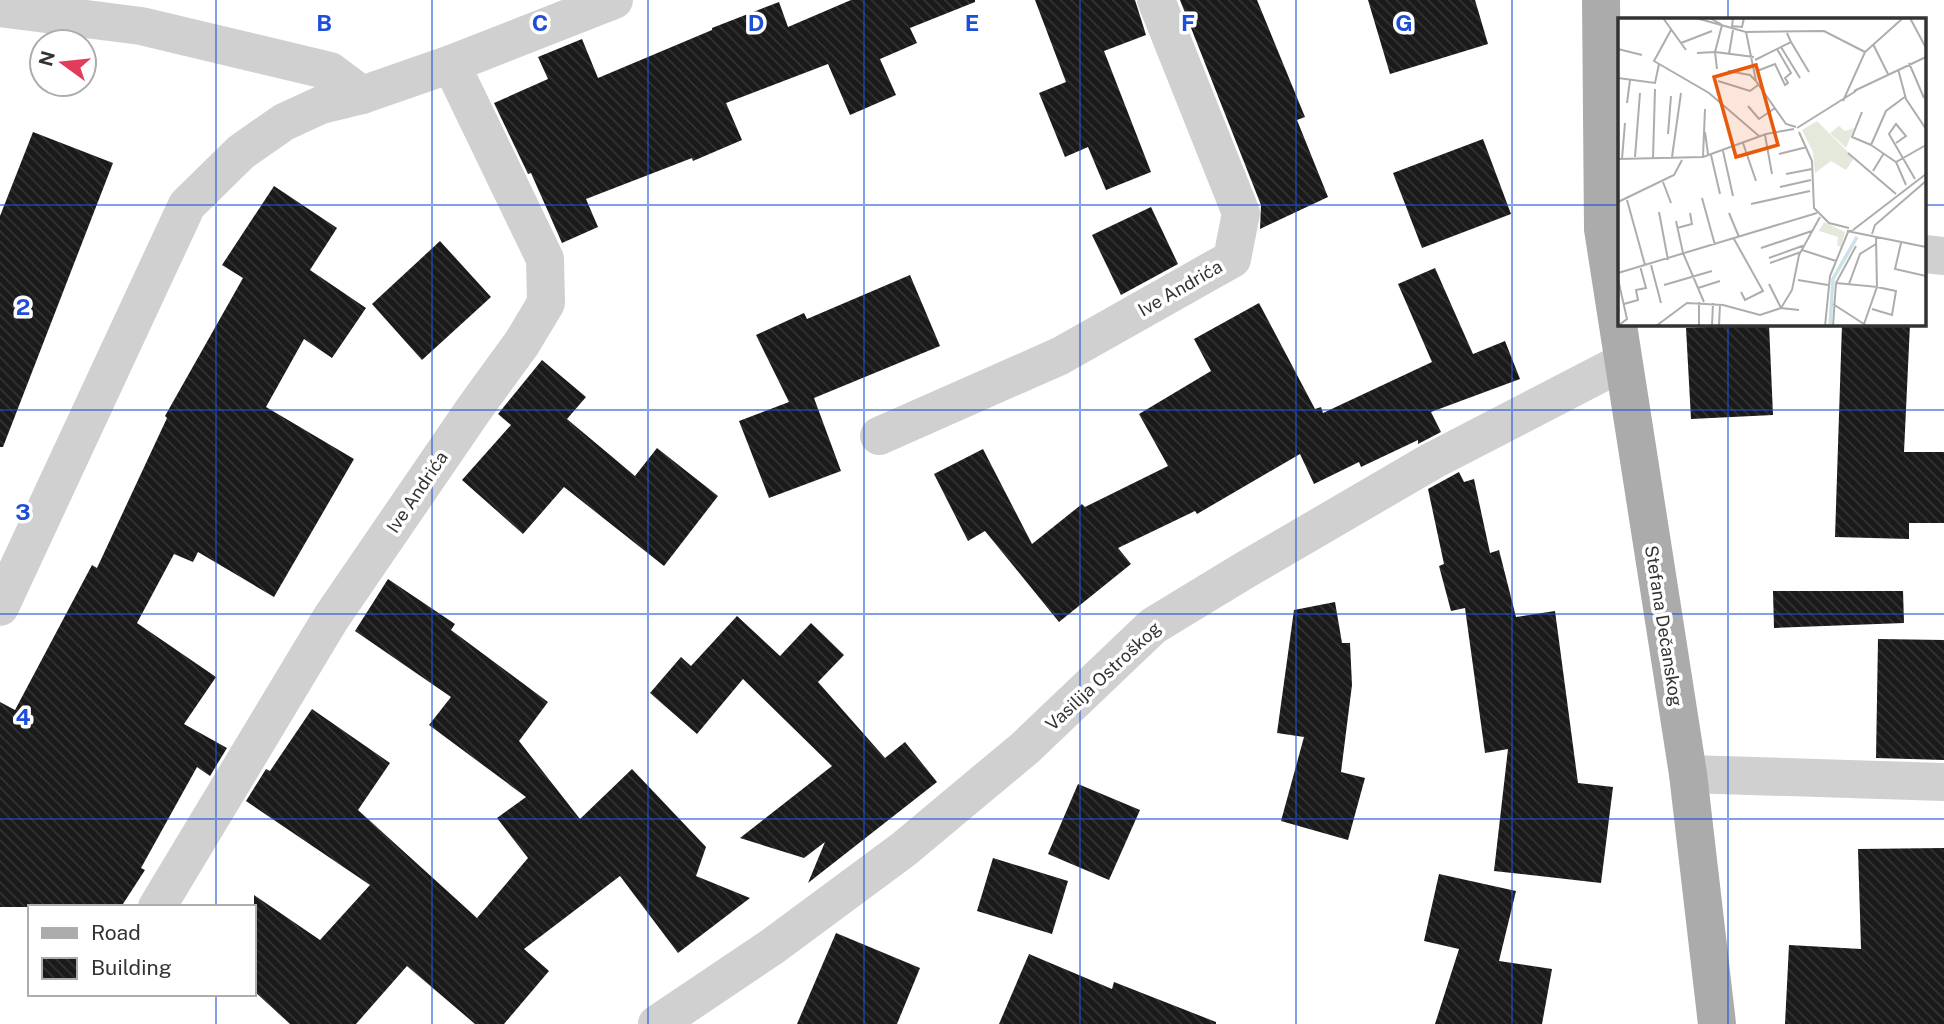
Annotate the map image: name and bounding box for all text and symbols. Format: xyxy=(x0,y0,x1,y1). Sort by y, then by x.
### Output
text: B xyxy=(316,9,332,36)
text: C xyxy=(532,9,548,36)
text: D xyxy=(748,9,764,36)
text: E xyxy=(965,9,979,36)
text: F xyxy=(1181,9,1195,36)
text: G xyxy=(1395,9,1413,36)
inset map xyxy=(1618,18,1926,326)
north arrow xyxy=(28,28,98,98)
text: N xyxy=(34,49,59,69)
street label: Ive Andrića xyxy=(1134,256,1226,320)
text: 2 xyxy=(16,293,30,320)
street label: Ive Andrića xyxy=(382,447,452,537)
text: 3 xyxy=(15,498,31,525)
street label: Stefana Dečanskog xyxy=(1641,544,1687,708)
street label: Vasilija Ostroškog xyxy=(1041,617,1165,735)
text: 4 xyxy=(15,703,31,730)
legend xyxy=(28,905,256,996)
text: Road xyxy=(91,920,141,945)
text: Building xyxy=(91,955,172,980)

